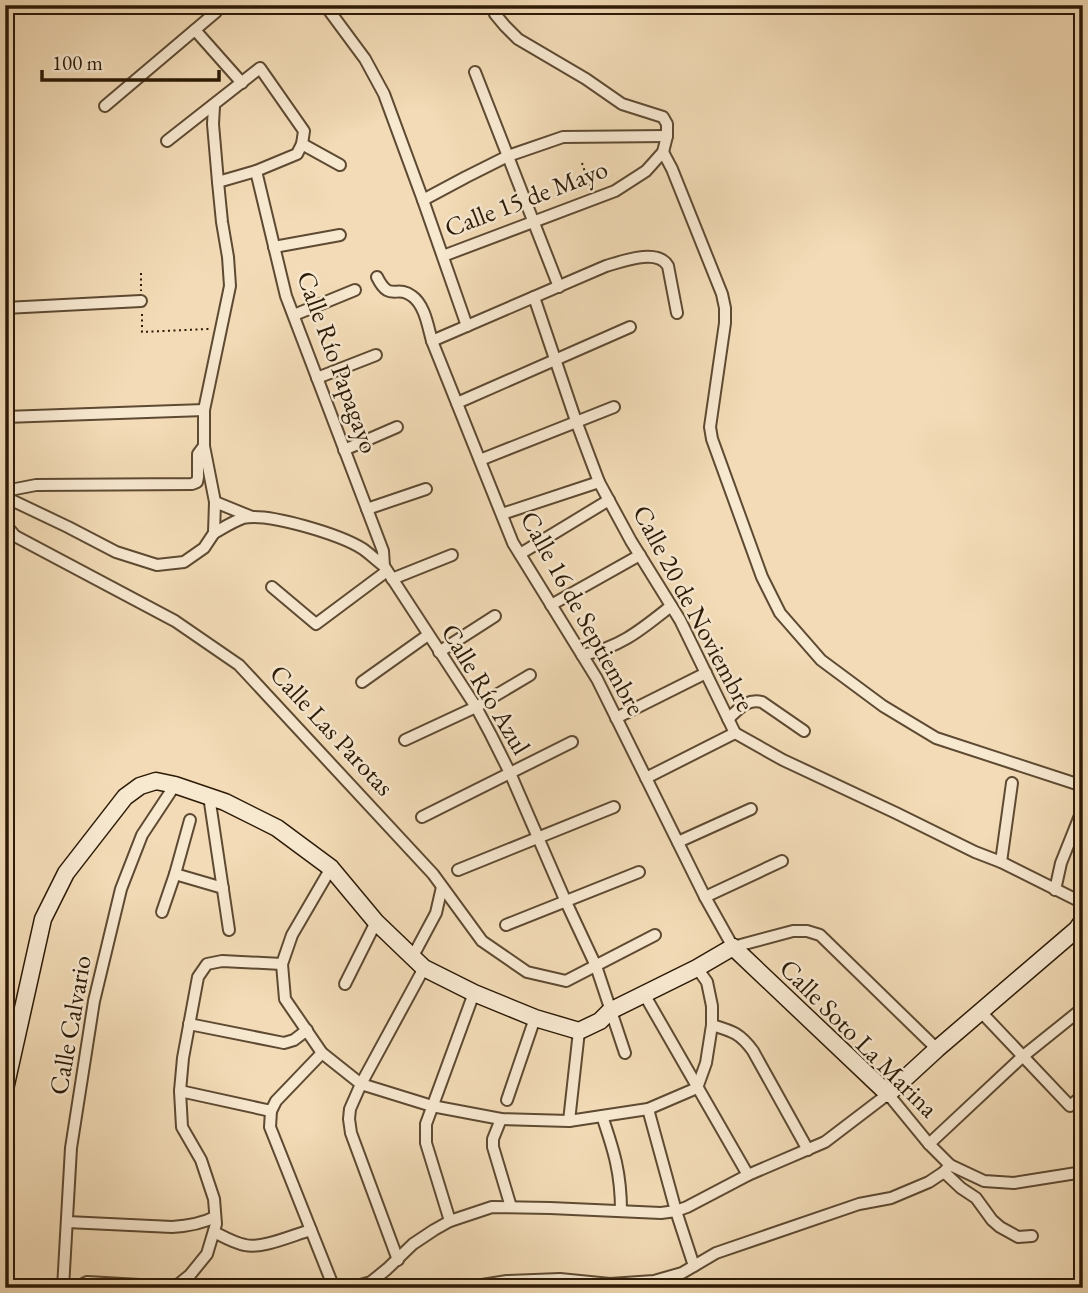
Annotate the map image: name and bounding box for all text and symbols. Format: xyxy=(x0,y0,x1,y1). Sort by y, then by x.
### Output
scale bar xyxy=(42,38,219,82)
text: 100 m xyxy=(52,49,103,76)
street label: Calle 15 de Mayo xyxy=(440,151,612,245)
street label: Calle Río Papagayo xyxy=(289,266,387,458)
street label: Calle 20 de Noviembre xyxy=(625,499,763,717)
street label: Calle 16 de Septiembre xyxy=(513,505,653,721)
street label: Calle Río Azul xyxy=(434,617,538,761)
street label: Calle Las Parotas xyxy=(262,657,402,803)
street label: Calle Soto La Marina xyxy=(772,951,946,1125)
street label: Calle Calvario xyxy=(41,953,99,1097)

